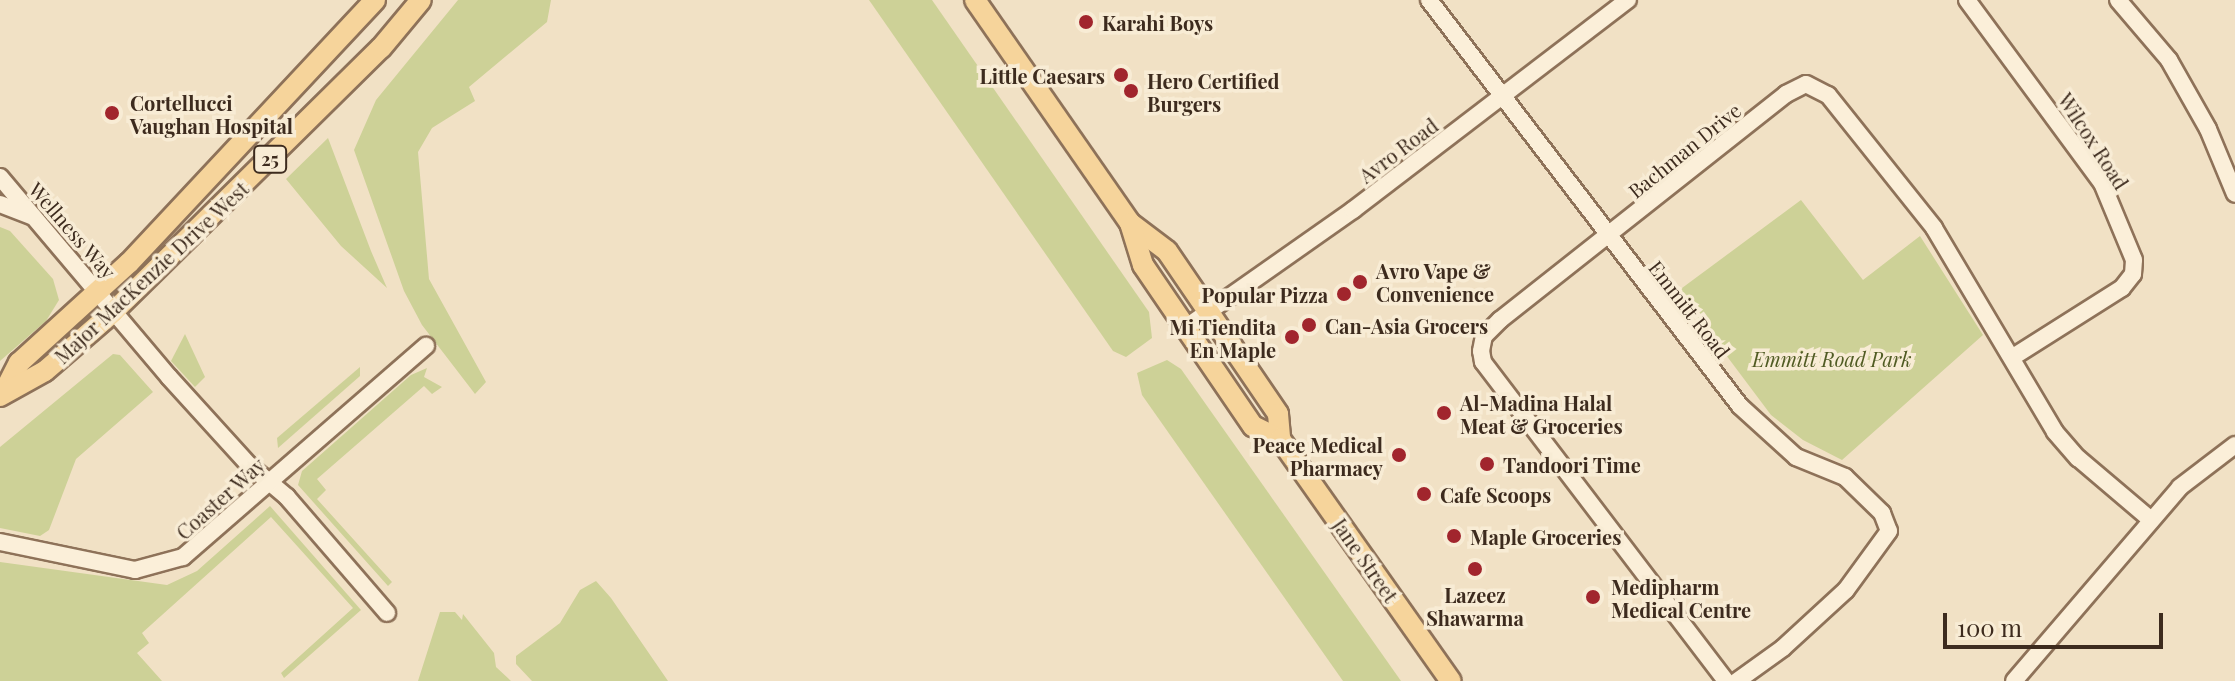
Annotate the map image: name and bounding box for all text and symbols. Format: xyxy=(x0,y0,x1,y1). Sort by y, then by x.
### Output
place label: Karahi Boys xyxy=(1102,10,1213,34)
marker: Karahi Boys xyxy=(1077,13,1095,31)
place label: Little Caesars xyxy=(979,63,1105,87)
marker: Little Caesars xyxy=(1112,66,1130,84)
place label: Hero Certified Burgers xyxy=(1147,68,1280,115)
marker: Hero Certified Burgers xyxy=(1122,82,1140,100)
street label: Wilcox Road xyxy=(2054,88,2134,194)
place label: Cortellucci Vaughan Hospital xyxy=(130,90,293,137)
street label: Bachman Drive xyxy=(1623,97,1745,203)
marker: Cortellucci Vaughan Hospital xyxy=(101,102,123,124)
street label: Avro Road xyxy=(1354,113,1442,187)
road number: 25 xyxy=(252,145,288,173)
street label: Major MacKenzie Drive West xyxy=(49,176,253,368)
street label: Wellness Way xyxy=(25,177,121,283)
street label: Emmitt Road xyxy=(1644,255,1736,363)
place label: Avro Vape & Convenience xyxy=(1376,258,1494,305)
marker: Avro Vape & Convenience xyxy=(1351,273,1369,291)
place label: Popular Pizza xyxy=(1201,282,1328,306)
marker: Popular Pizza xyxy=(1335,285,1353,303)
place label: Can-Asia Grocers xyxy=(1325,313,1488,337)
place label: Mi Tiendita En Maple xyxy=(1169,314,1276,361)
marker: Can-Asia Grocers xyxy=(1300,316,1318,334)
marker: Mi Tiendita En Maple xyxy=(1283,328,1301,346)
park label: Emmitt Road Park xyxy=(1752,346,1912,370)
place label: Al-Madina Halal Meat & Groceries xyxy=(1460,390,1623,437)
marker: Al-Madina Halal Meat & Groceries xyxy=(1435,404,1453,422)
place label: Peace Medical Pharmacy xyxy=(1252,432,1383,479)
marker: Peace Medical Pharmacy xyxy=(1390,446,1408,464)
street label: Coaster Way xyxy=(170,452,270,544)
place label: Tandoori Time xyxy=(1503,452,1641,476)
marker: Tandoori Time xyxy=(1478,455,1496,473)
place label: Cafe Scoops xyxy=(1440,482,1551,506)
marker: Cafe Scoops xyxy=(1415,485,1433,503)
street label: Jane Street xyxy=(1328,513,1404,607)
place label: Maple Groceries xyxy=(1470,524,1621,548)
marker: Maple Groceries xyxy=(1445,527,1463,545)
marker: Lazeez Shawarma xyxy=(1466,560,1484,578)
place label: Medipharm Medical Centre xyxy=(1611,574,1751,621)
place label: Lazeez Shawarma xyxy=(1426,582,1524,629)
marker: Medipharm Medical Centre xyxy=(1582,586,1604,608)
scale bar xyxy=(1947,597,2167,647)
text: 100 m xyxy=(1957,611,2022,643)

